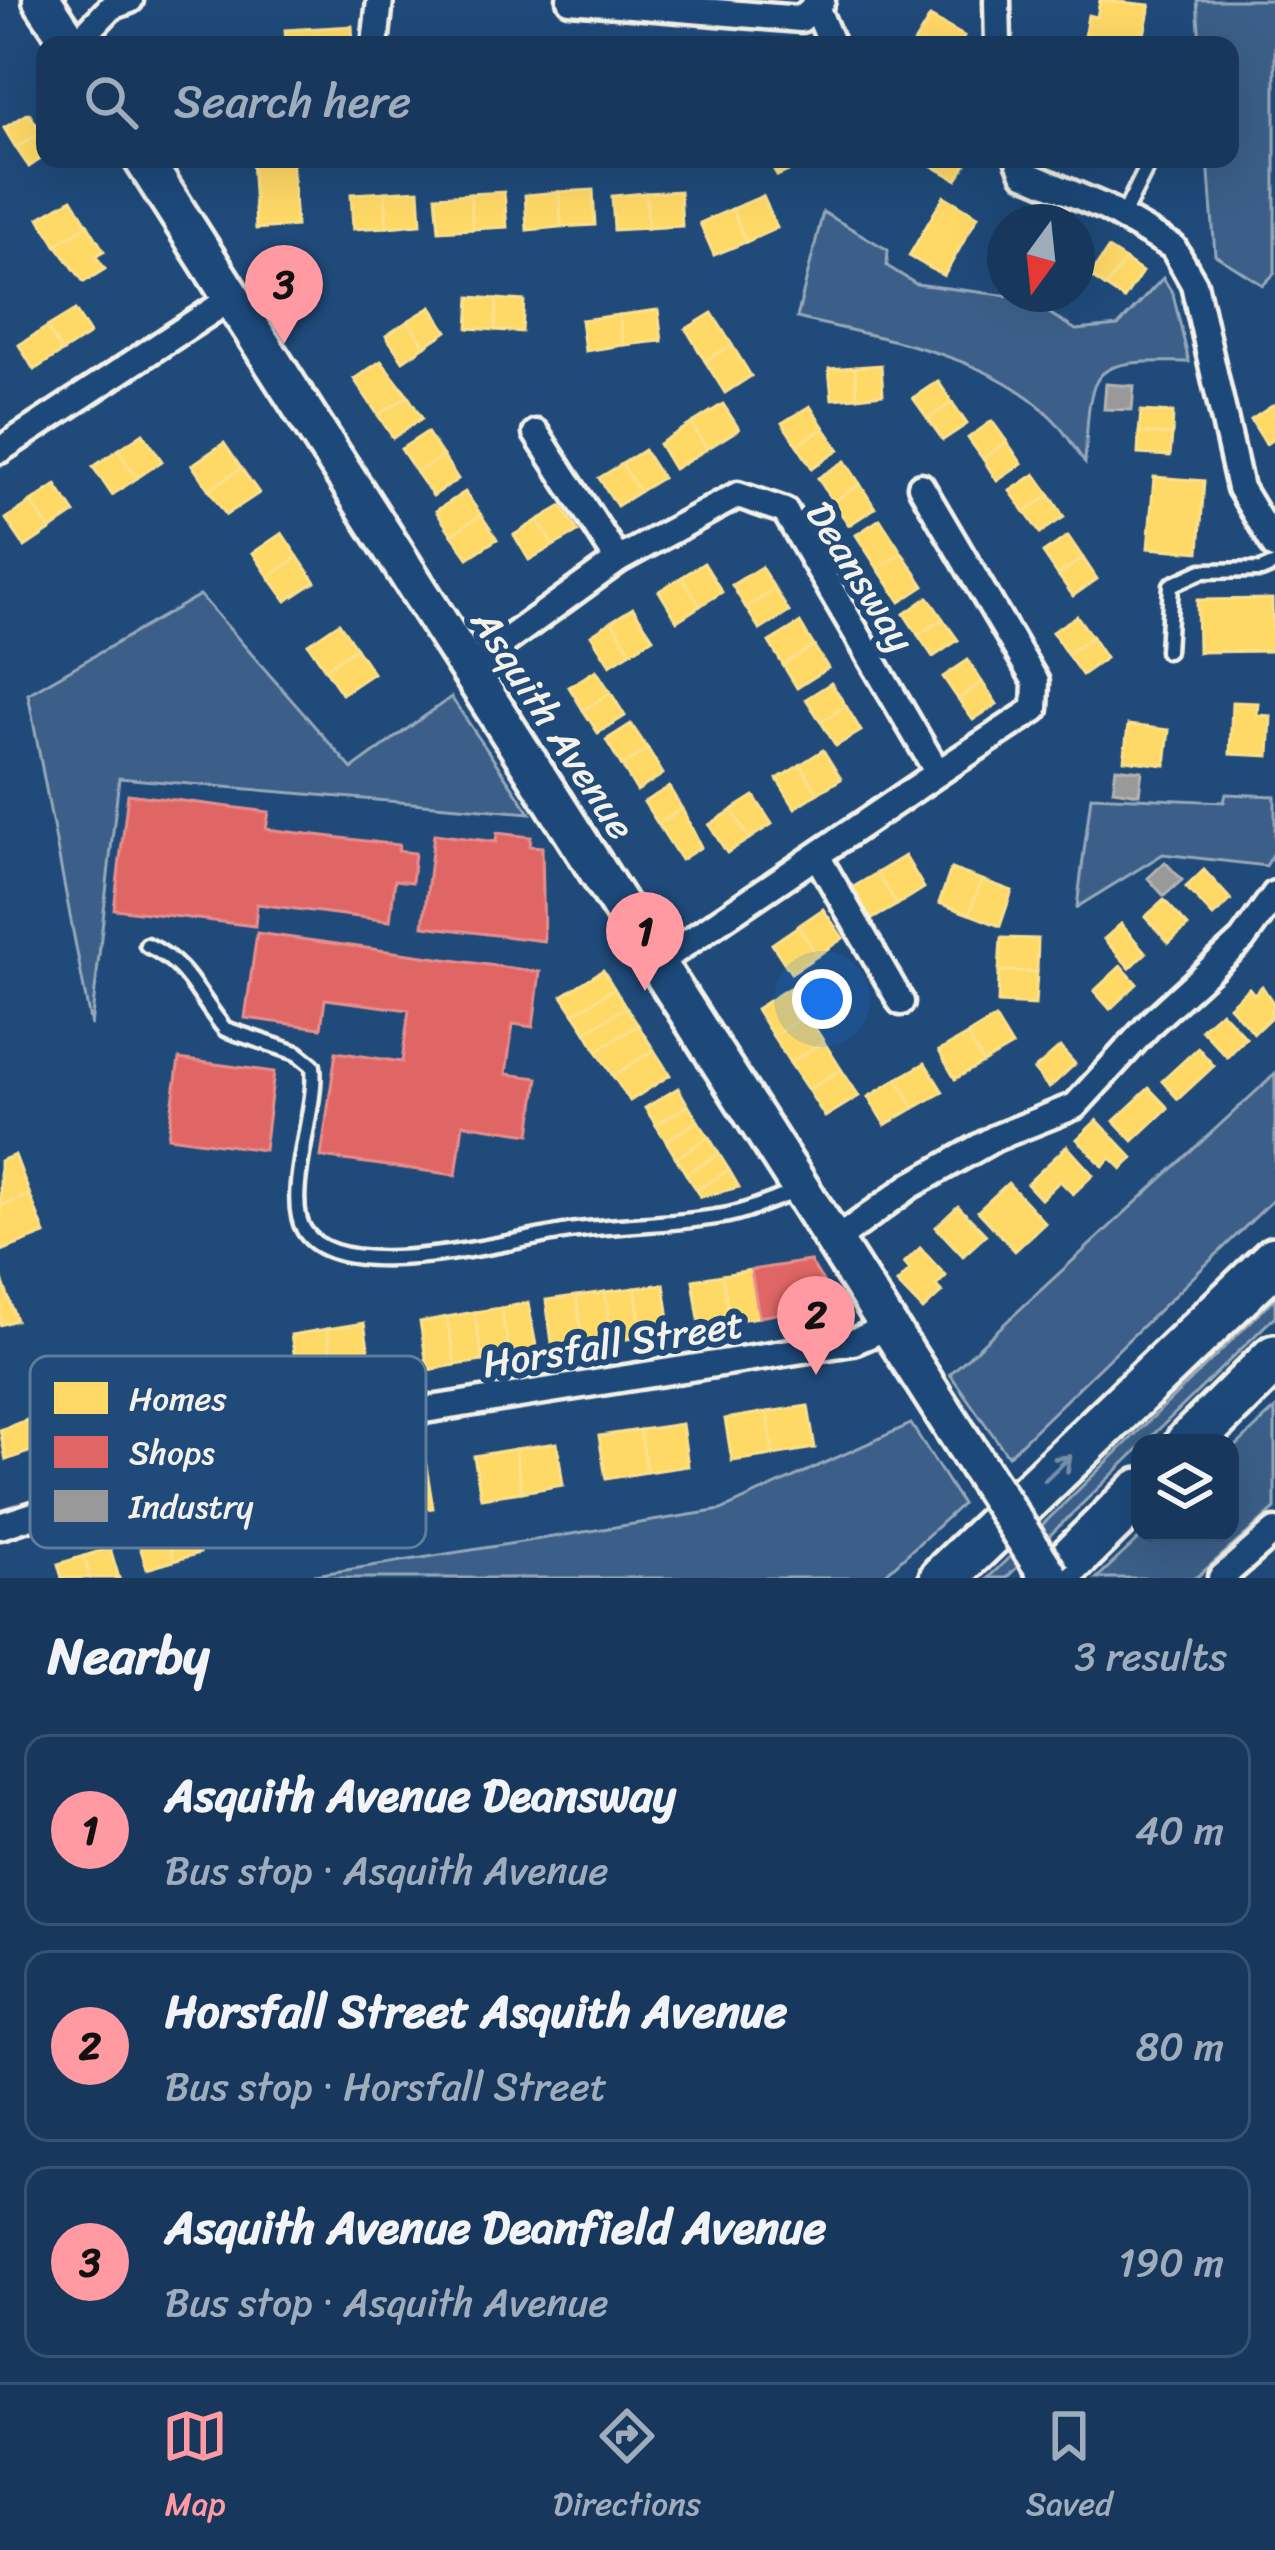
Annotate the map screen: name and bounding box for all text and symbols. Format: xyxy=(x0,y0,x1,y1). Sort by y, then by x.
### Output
search box xyxy=(36,36,1239,168)
text: Search here xyxy=(174,62,411,142)
icon: search xyxy=(78,69,144,135)
north arrow xyxy=(987,204,1095,312)
pin: 3 xyxy=(245,245,323,344)
street label: Deansway xyxy=(787,486,935,667)
street label: Asquith Avenue xyxy=(452,593,655,854)
pin: 1 xyxy=(606,892,684,991)
your location xyxy=(792,969,852,1029)
pin: 2 xyxy=(777,1276,855,1375)
street label: Horsfall Street xyxy=(478,1289,749,1398)
legend xyxy=(30,1356,426,1548)
text: Homes xyxy=(129,1370,227,1428)
text: Shops xyxy=(129,1424,215,1482)
map controls xyxy=(1131,1434,1239,1542)
button: layers xyxy=(1131,1434,1239,1542)
one-way arrow xyxy=(1043,1455,1072,1483)
text: Industry xyxy=(128,1478,253,1536)
text: Nearby xyxy=(48,1611,209,1701)
text: 3 results xyxy=(1074,1622,1227,1691)
text: Asquith Avenue Deansway xyxy=(165,1756,676,1836)
text: 1 xyxy=(82,1796,98,1865)
text: 40 m xyxy=(1135,1796,1224,1865)
text: Bus stop · Asquith Avenue xyxy=(165,1836,609,1905)
text: Horsfall Street Asquith Avenue xyxy=(165,1972,787,2052)
text: 2 xyxy=(79,2012,101,2081)
text: 80 m xyxy=(1136,2012,1224,2081)
text: Bus stop · Horsfall Street xyxy=(165,2052,607,2121)
text: Asquith Avenue Deanfield Avenue xyxy=(165,2188,826,2268)
text: 3 xyxy=(79,2228,101,2297)
text: 190 m xyxy=(1119,2228,1224,2297)
text: Bus stop · Asquith Avenue xyxy=(165,2268,609,2337)
tab: Map xyxy=(162,2403,228,2533)
tab: Directions xyxy=(553,2403,701,2533)
tab: Saved xyxy=(1026,2403,1113,2533)

